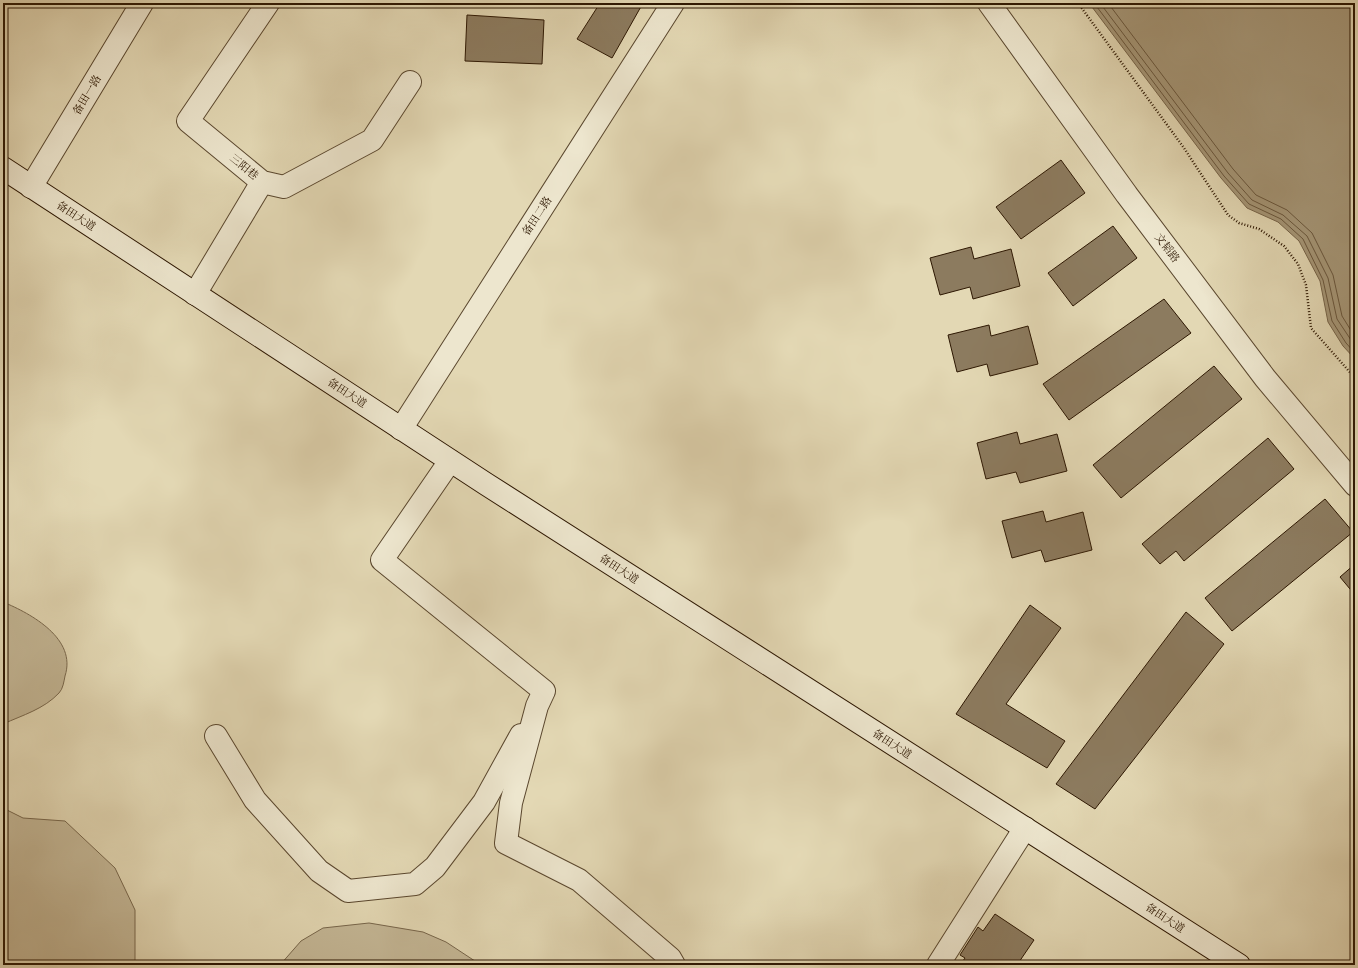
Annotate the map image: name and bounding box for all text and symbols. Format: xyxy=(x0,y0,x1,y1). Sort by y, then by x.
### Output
street label: 备田一路 xyxy=(70,73,104,117)
street label: 三阳巷 xyxy=(227,152,261,182)
street label: 备田二路 xyxy=(520,194,554,238)
street label: 备田大道 xyxy=(54,199,98,233)
street label: 文韬路 xyxy=(1152,231,1182,265)
street label: 备田大道 xyxy=(325,376,369,410)
street label: 备田大道 xyxy=(597,552,641,586)
street label: 备田大道 xyxy=(870,727,914,761)
street label: 备田大道 xyxy=(1143,901,1187,935)

